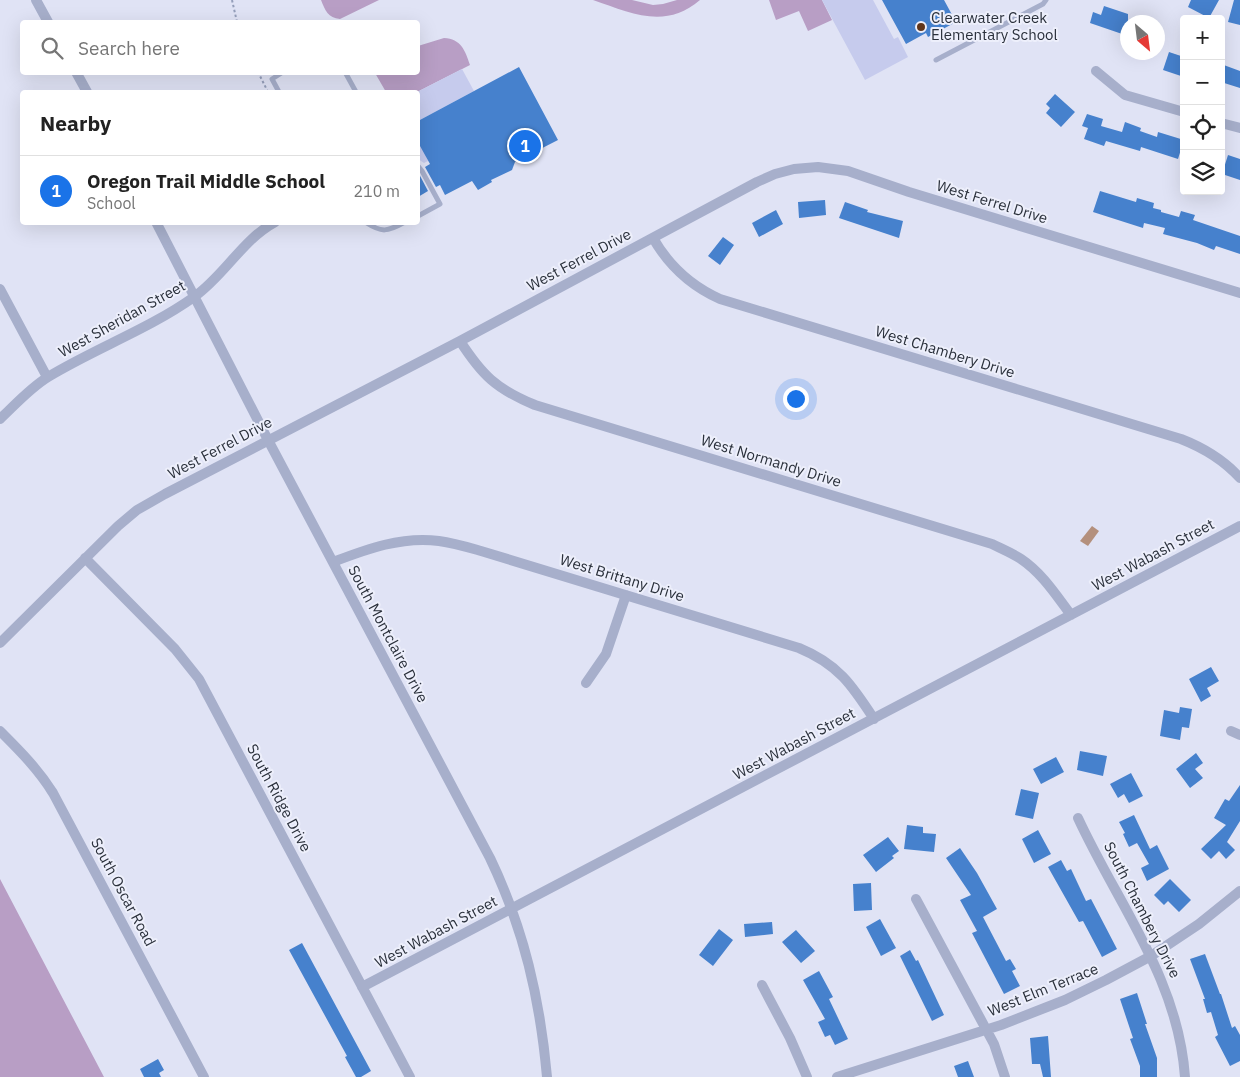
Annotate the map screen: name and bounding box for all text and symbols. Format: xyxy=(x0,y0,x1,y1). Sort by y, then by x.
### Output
place label: Clearwater Creek Elementary School xyxy=(931,8,1058,44)
north arrow xyxy=(1120,15,1165,60)
map controls xyxy=(1180,15,1225,195)
button: + xyxy=(1180,15,1225,60)
search box xyxy=(20,20,420,75)
marker: Clearwater Creek Elementary School xyxy=(915,21,927,33)
icon: search xyxy=(38,34,66,62)
text: Search here xyxy=(78,36,180,60)
button: − xyxy=(1180,60,1225,105)
button: locate xyxy=(1180,105,1225,150)
text: Nearby xyxy=(40,109,111,137)
pin: 1 xyxy=(509,127,541,165)
button: layers xyxy=(1180,150,1225,195)
text: Oregon Trail Middle School xyxy=(87,169,325,193)
street label: West Ferrel Drive xyxy=(934,176,1050,227)
text: 1 xyxy=(51,181,61,201)
text: 210 m xyxy=(353,181,400,201)
text: School xyxy=(87,193,136,213)
street label: West Ferrel Drive xyxy=(523,224,634,295)
street label: West Sheridan Street xyxy=(55,276,188,361)
street label: West Chambery Drive xyxy=(873,321,1017,382)
your location xyxy=(783,386,809,412)
street label: West Ferrel Drive xyxy=(164,412,275,483)
street label: West Normandy Drive xyxy=(699,430,844,491)
street label: West Wabash Street xyxy=(1088,514,1217,595)
street label: West Brittany Drive xyxy=(558,550,687,605)
street label: South Montclaire Drive xyxy=(344,562,433,706)
street label: West Wabash Street xyxy=(729,703,858,784)
street label: South Ridge Drive xyxy=(243,741,316,855)
street label: South Oscar Road xyxy=(87,834,160,949)
street label: South Chambery Drive xyxy=(1100,838,1185,981)
street label: West Wabash Street xyxy=(371,891,500,972)
street label: West Elm Terrace xyxy=(985,959,1101,1020)

